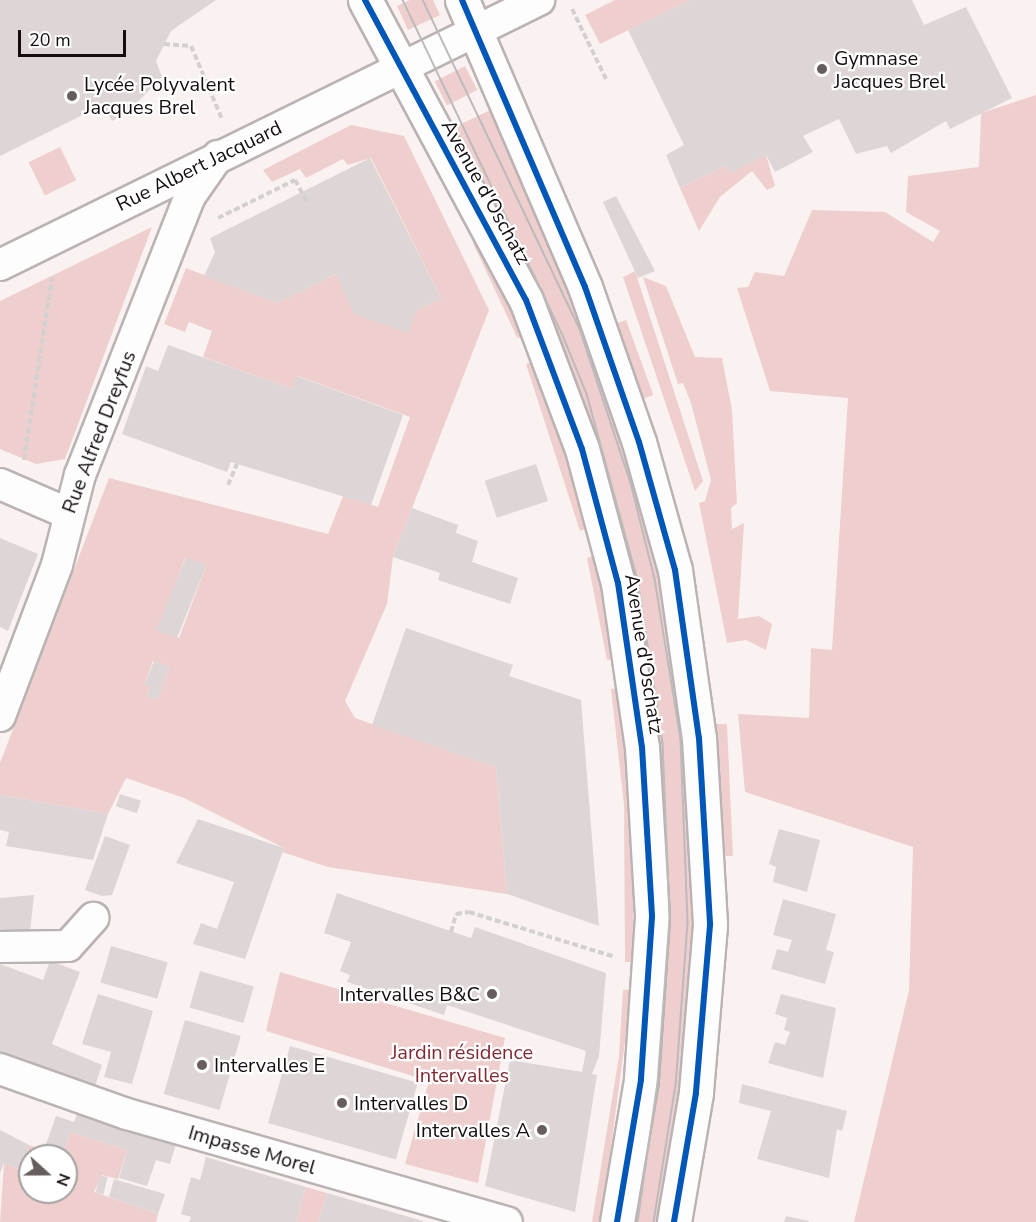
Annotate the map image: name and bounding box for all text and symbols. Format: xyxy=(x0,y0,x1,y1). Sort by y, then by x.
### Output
scale bar xyxy=(21,18,129,56)
text: 20 m xyxy=(29,28,71,52)
place label: Gymnase Jacques Brel xyxy=(834,46,946,93)
marker: Gymnase Jacques Brel xyxy=(815,62,829,76)
place label: Lycée Polyvalent Jacques Brel xyxy=(84,72,235,119)
marker: Lycée Polyvalent Jacques Brel xyxy=(65,89,79,103)
street label: Rue Albert Jacquard xyxy=(112,115,286,217)
street label: Avenue d'Oschatz xyxy=(436,115,536,269)
street label: Rue Alfred Dreyfus xyxy=(57,347,141,517)
street label: Avenue d'Oschatz xyxy=(619,572,669,736)
place label: Intervalles B&C xyxy=(340,982,480,1006)
marker: Intervalles B&C xyxy=(485,987,499,1001)
park label: Jardin résidence Intervalles xyxy=(391,1041,533,1088)
place label: Intervalles E xyxy=(214,1053,325,1077)
marker: Intervalles E xyxy=(195,1058,209,1072)
place label: Intervalles D xyxy=(354,1091,468,1115)
marker: Intervalles D xyxy=(335,1096,349,1110)
place label: Intervalles A xyxy=(416,1118,530,1142)
street label: Impasse Morel xyxy=(186,1120,318,1180)
marker: Intervalles A xyxy=(535,1123,549,1137)
north arrow xyxy=(18,1144,78,1204)
text: N xyxy=(51,1170,75,1189)

